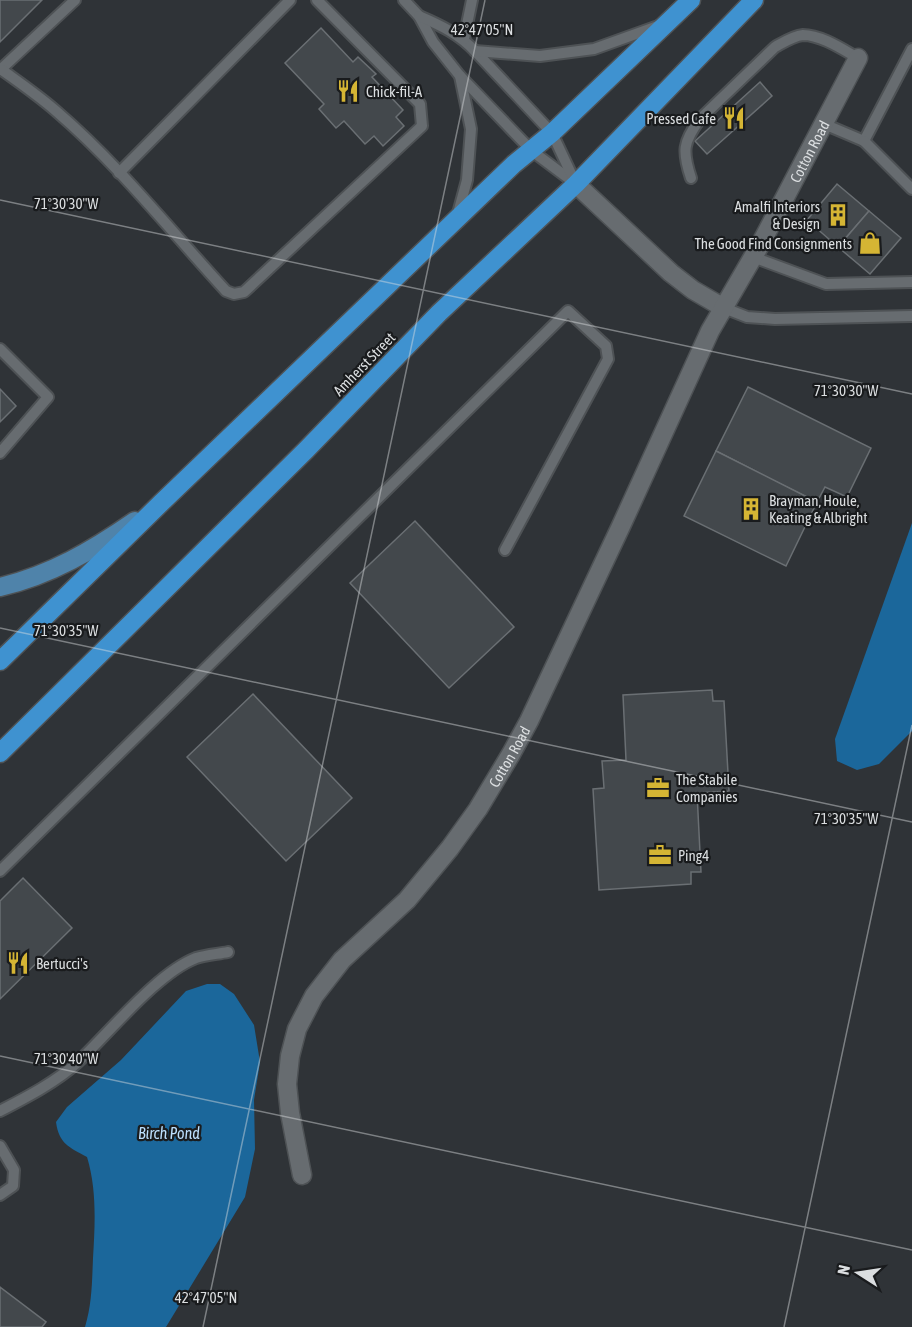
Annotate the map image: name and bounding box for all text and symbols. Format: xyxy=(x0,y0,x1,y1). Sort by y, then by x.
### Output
text: 42°47'05"N xyxy=(451,21,513,38)
restaurant icon: Chick-fil-A xyxy=(335,78,361,104)
place label: Chick-fil-A xyxy=(366,83,423,100)
restaurant icon: Pressed Cafe xyxy=(721,105,747,131)
place label: Pressed Cafe xyxy=(646,110,716,127)
street label: Cotton Road xyxy=(786,117,832,185)
text: 71°30'30"W xyxy=(34,195,98,212)
place label: Amalfi Interiors & Design xyxy=(735,198,820,232)
building icon: Amalfi Interiors & Design xyxy=(825,202,851,228)
shop icon: The Good Find Consignments xyxy=(857,230,883,256)
place label: The Good Find Consignments xyxy=(694,235,852,252)
street label: Amherst Street xyxy=(330,329,398,399)
text: 71°30'30"W xyxy=(814,382,878,399)
place label: Brayman, Houle, Keating & Albright xyxy=(769,492,868,526)
building icon: Brayman, Houle, Keating & Albright xyxy=(738,496,764,522)
text: 71°30'35"W xyxy=(34,622,98,639)
street label: Cotton Road xyxy=(485,723,533,790)
place label: The Stabile Companies xyxy=(676,771,738,805)
office icon: The Stabile Companies xyxy=(645,775,671,801)
text: 71°30'35"W xyxy=(814,810,878,827)
office icon: Ping4 xyxy=(647,842,673,868)
place label: Ping4 xyxy=(678,847,709,864)
restaurant icon: Bertucci's xyxy=(5,950,31,976)
place label: Bertucci's xyxy=(36,955,88,972)
text: 71°30'40"W xyxy=(34,1050,98,1067)
water label: Birch Pond xyxy=(138,1124,200,1142)
north arrow xyxy=(828,1243,888,1303)
text: N xyxy=(834,1263,853,1276)
text: 42°47'05"N xyxy=(175,1289,237,1306)

